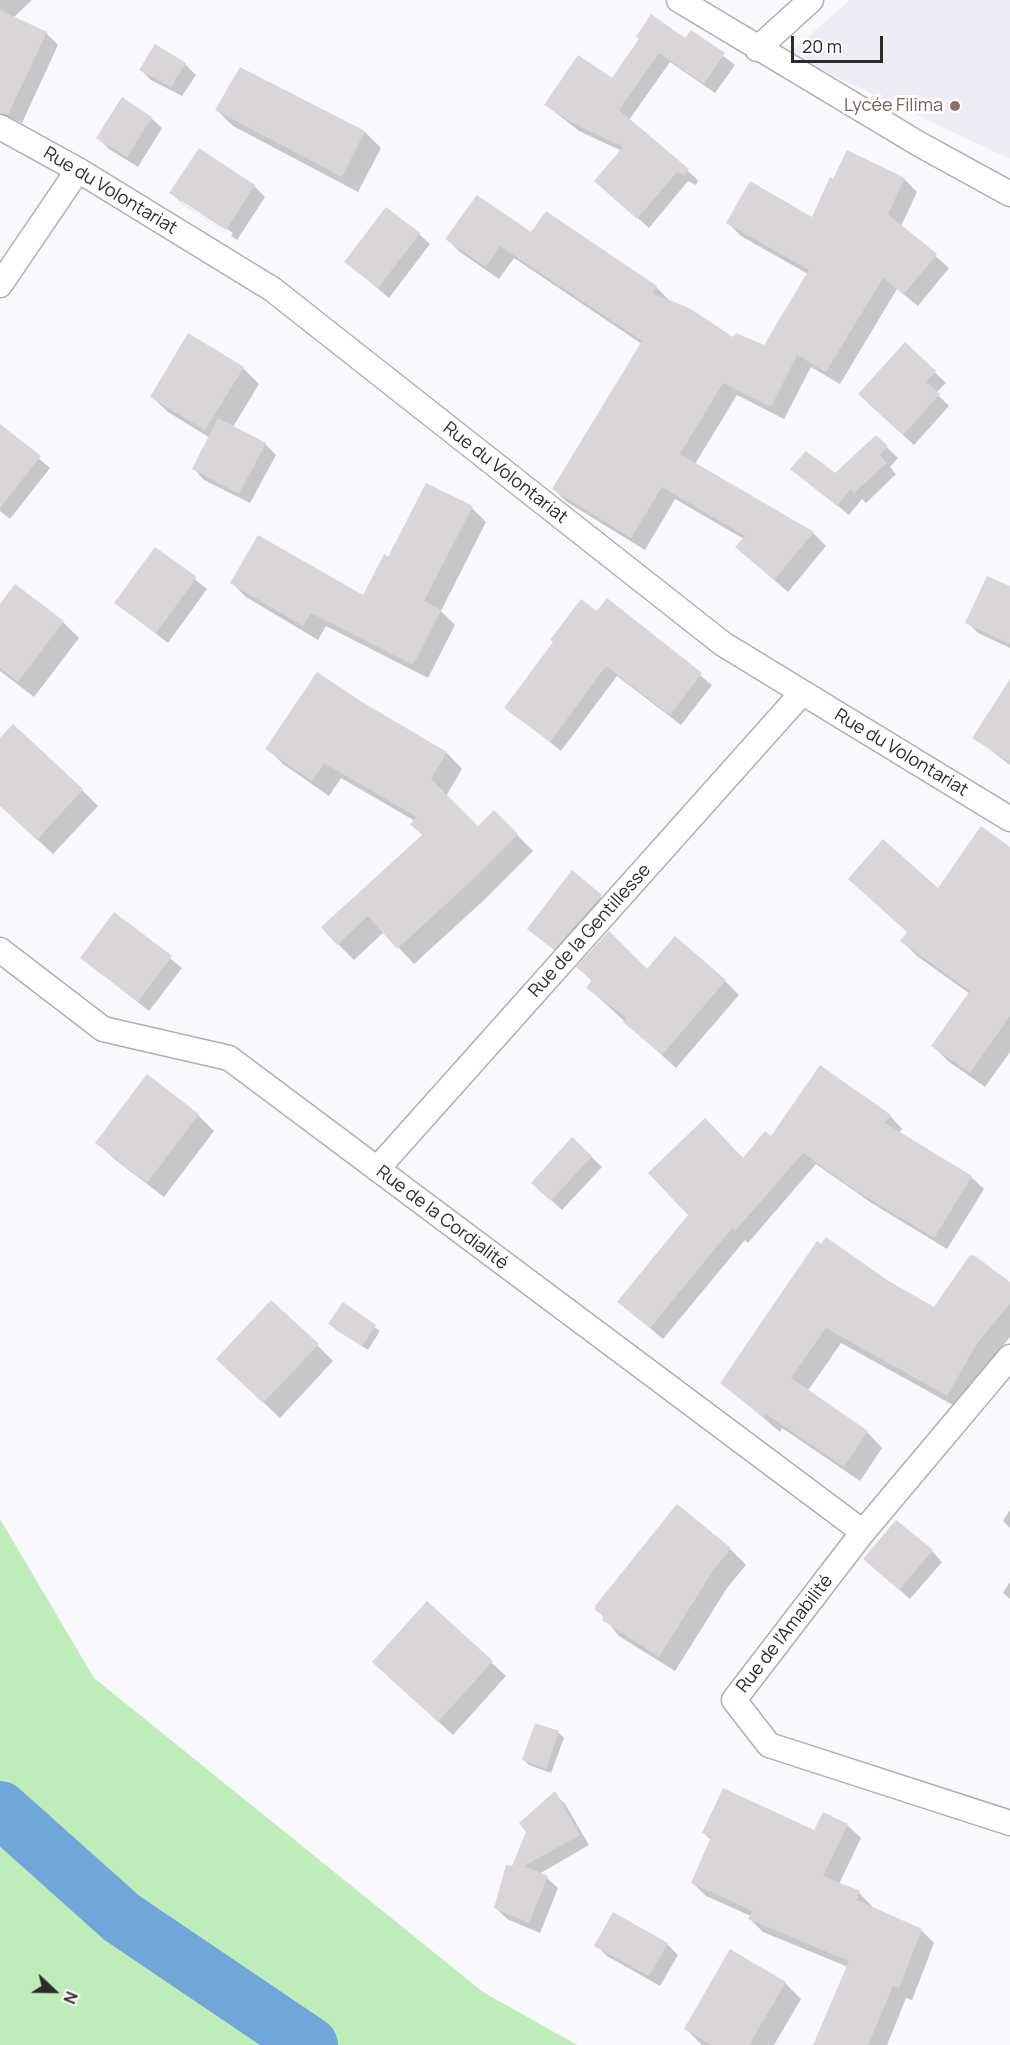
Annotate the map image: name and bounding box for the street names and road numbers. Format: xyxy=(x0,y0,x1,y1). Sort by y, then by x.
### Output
street label: Rue du Volontariat xyxy=(39,143,181,239)
street label: Rue du Volontariat xyxy=(438,418,572,528)
street label: Rue du Volontariat xyxy=(830,705,972,801)
street label: Rue de la Gentillesse xyxy=(524,860,656,1002)
street label: Rue de la Cordialité xyxy=(372,1161,512,1275)
street label: Rue de l'Amabilité xyxy=(732,1571,838,1697)

